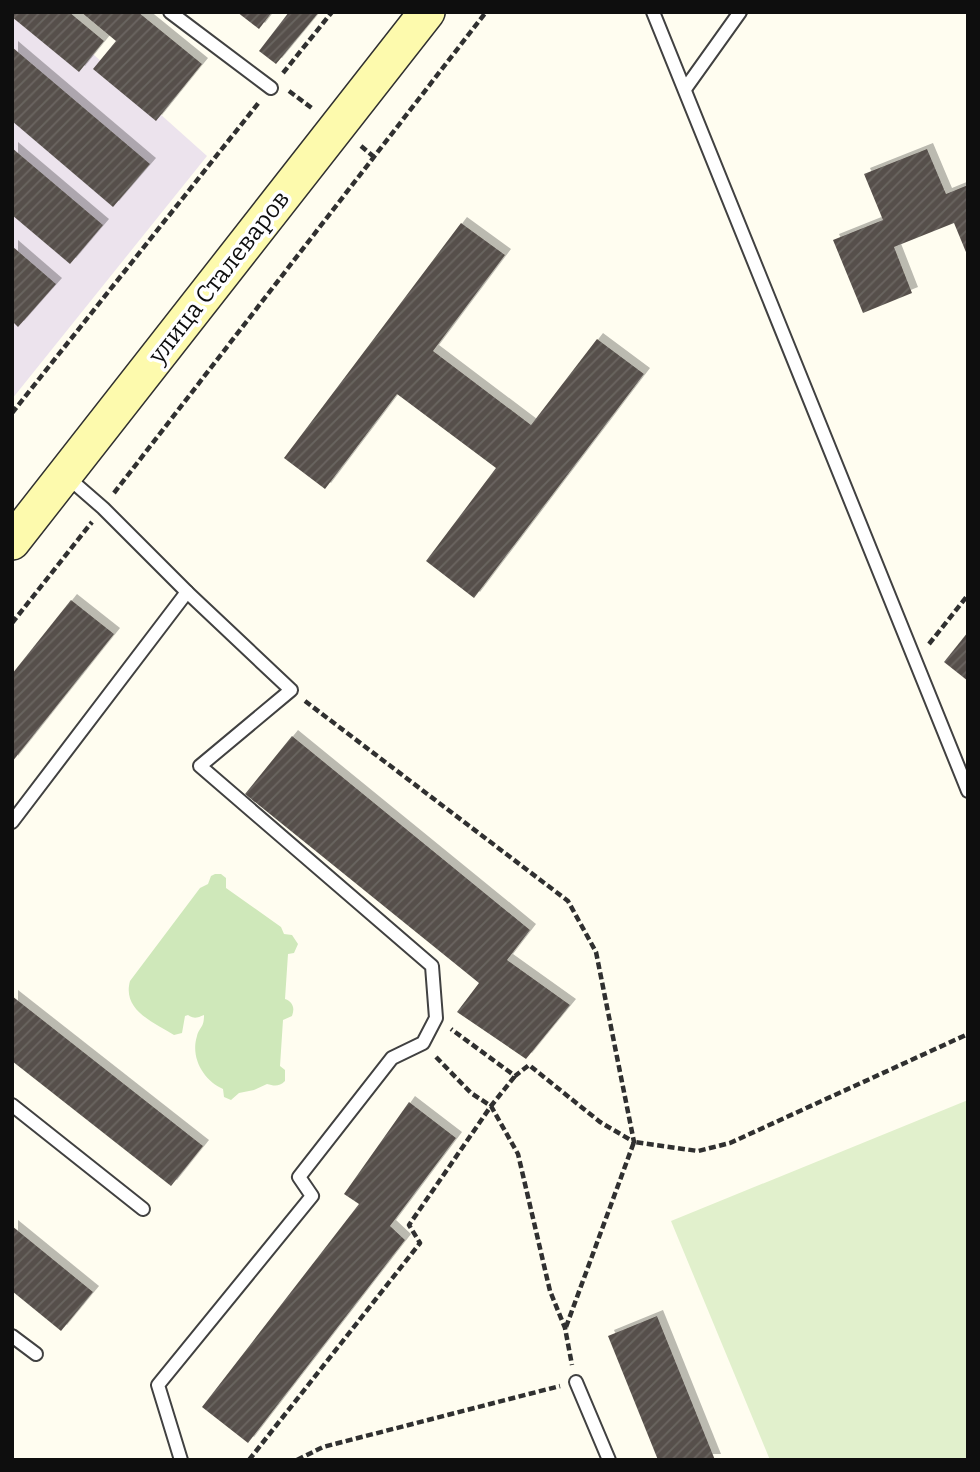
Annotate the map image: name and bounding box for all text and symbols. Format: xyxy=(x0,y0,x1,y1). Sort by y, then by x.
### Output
street label: улица Сталеваров xyxy=(142,185,295,370)

